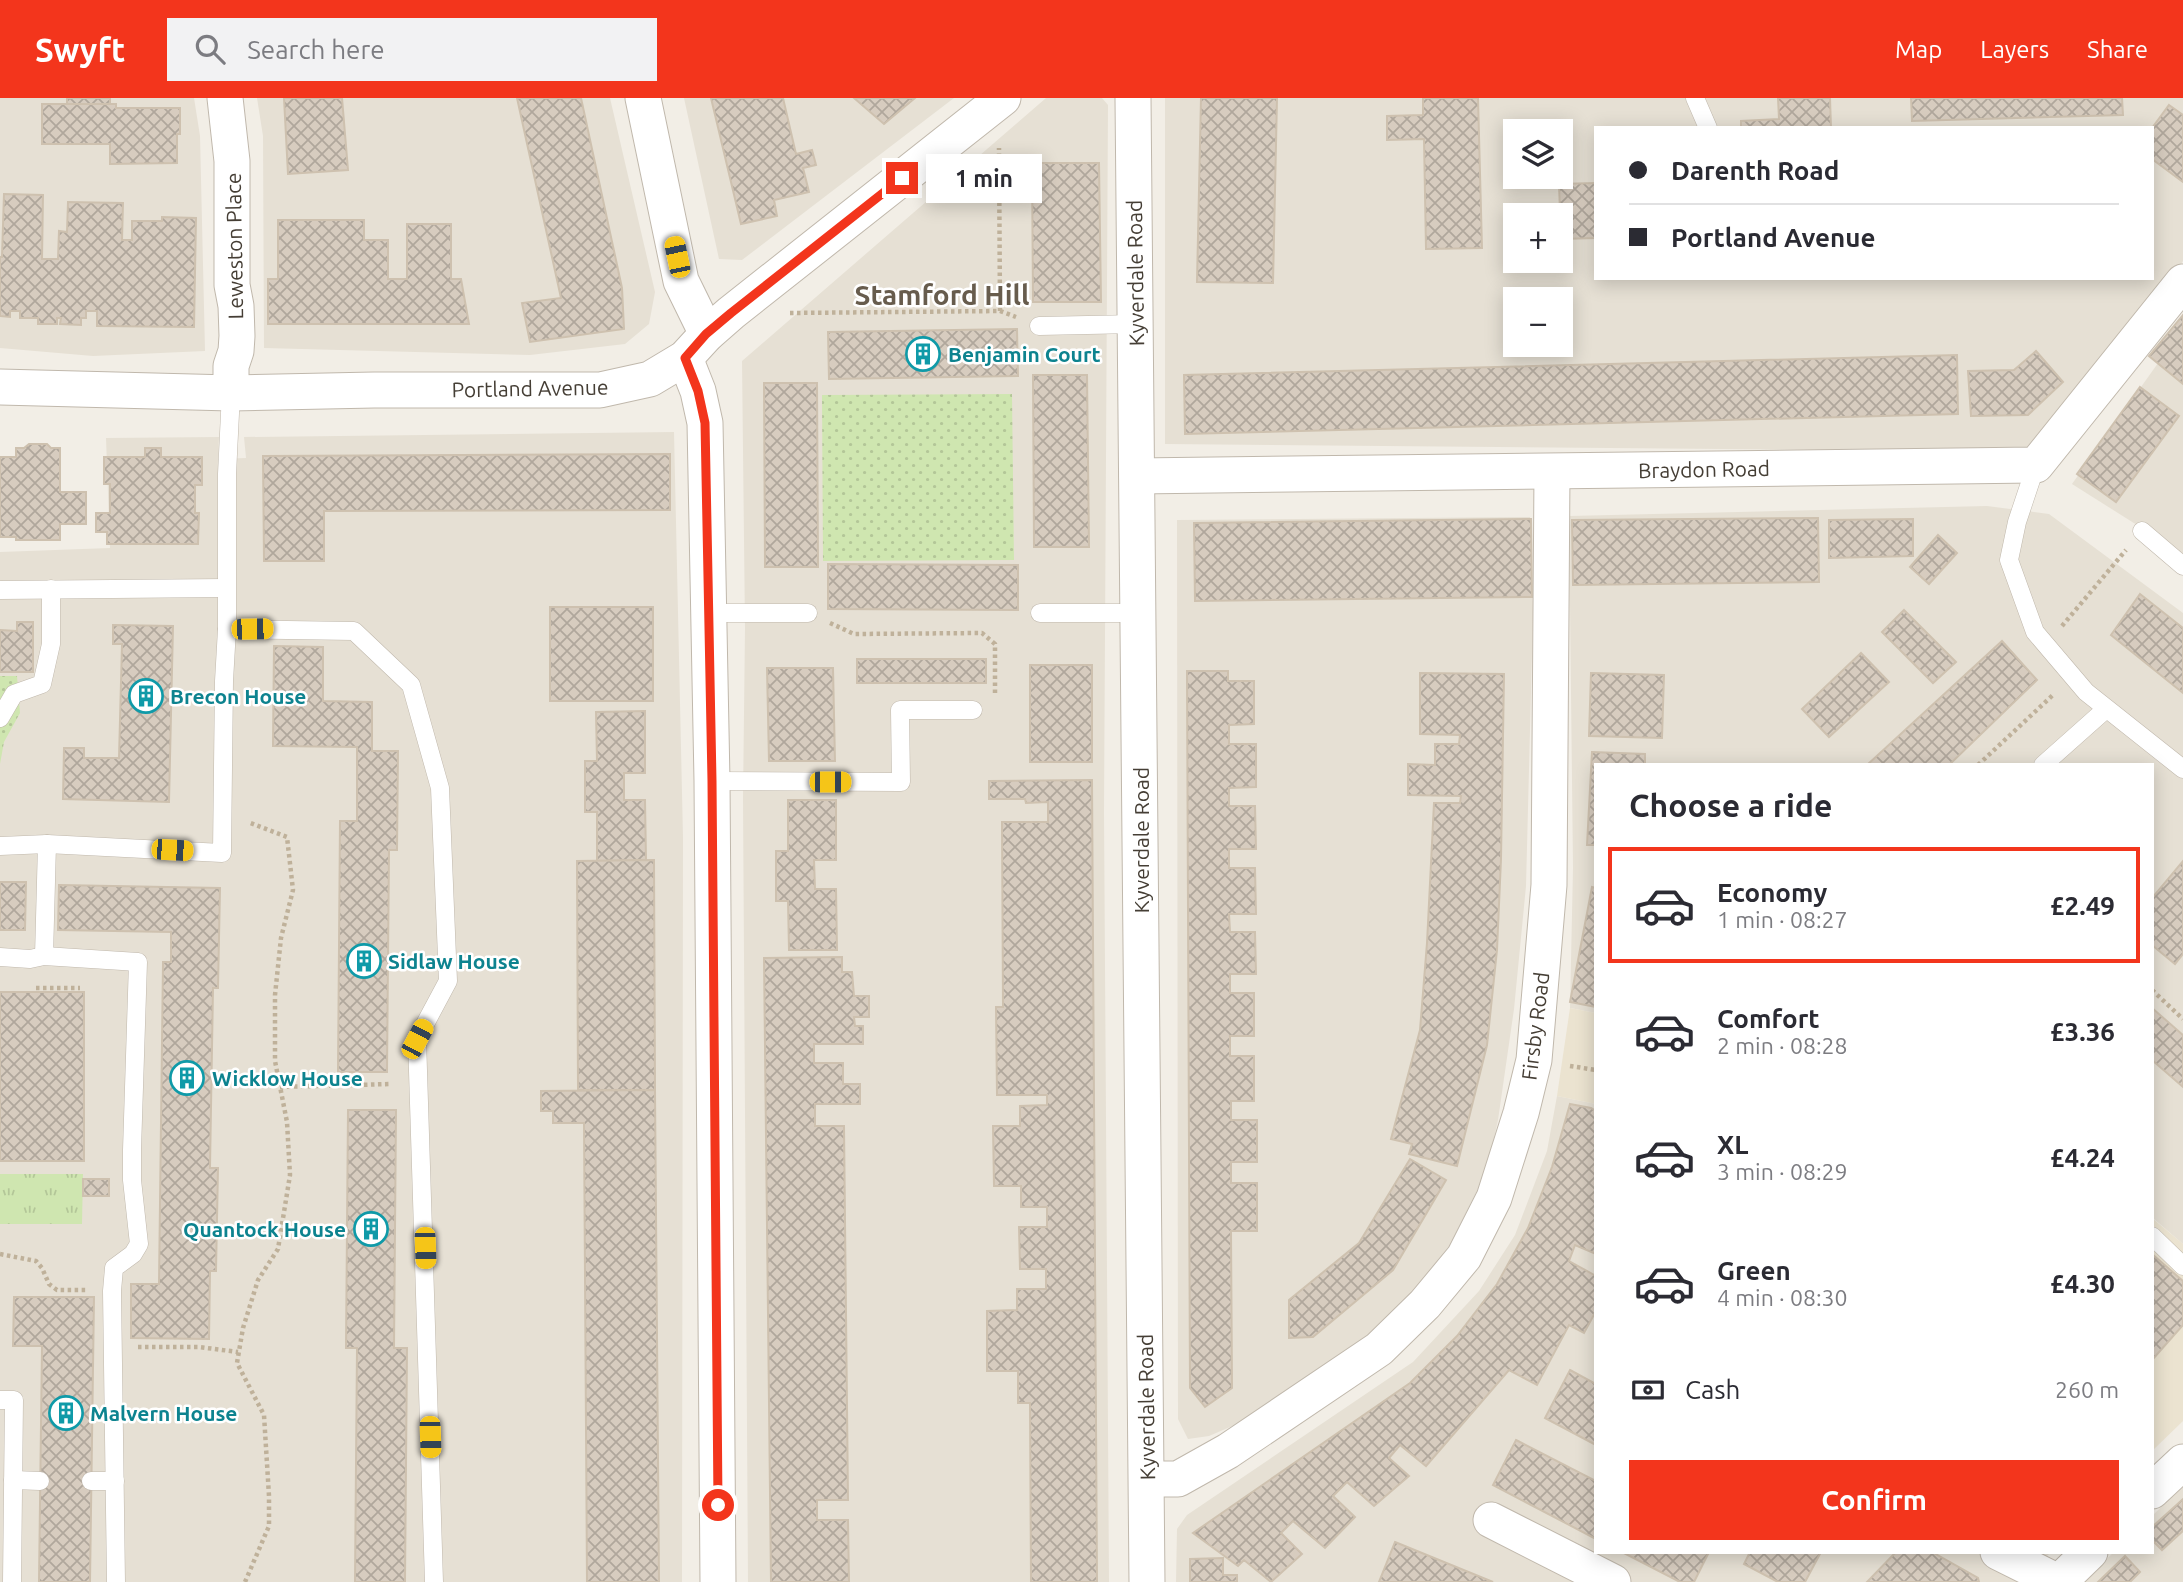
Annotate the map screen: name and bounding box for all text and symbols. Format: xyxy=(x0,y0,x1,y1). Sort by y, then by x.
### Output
search box xyxy=(167,18,657,81)
icon: search xyxy=(191,30,229,68)
text: Swyft xyxy=(35,31,125,68)
text: Search here xyxy=(247,35,385,64)
text: Map xyxy=(1895,36,1942,63)
text: Layers xyxy=(1980,36,2049,63)
text: Share xyxy=(2087,36,2148,63)
map controls xyxy=(1503,119,1573,357)
button: layers xyxy=(1503,119,1573,189)
callout: 1 min xyxy=(926,154,1042,202)
text: Darenth Road xyxy=(1671,156,1839,185)
route end xyxy=(886,162,918,194)
text: 1 min xyxy=(955,166,1013,191)
street label: Leweston Place xyxy=(221,172,247,320)
street label: Kyverdale Road xyxy=(1122,200,1148,346)
button: + xyxy=(1503,203,1573,273)
text: Portland Avenue xyxy=(1671,223,1875,252)
car xyxy=(663,234,692,280)
district label: Stamford Hill xyxy=(855,279,1029,310)
button: − xyxy=(1503,287,1573,357)
building icon: Benjamin Court xyxy=(904,335,942,373)
place label: Benjamin Court xyxy=(948,342,1101,366)
street label: Portland Avenue xyxy=(451,375,609,401)
street label: Braydon Road xyxy=(1638,456,1770,482)
car xyxy=(231,618,274,640)
building icon: Brecon House xyxy=(127,677,165,715)
place label: Brecon House xyxy=(170,684,306,708)
street label: Kyverdale Road xyxy=(1129,767,1153,913)
car xyxy=(810,772,852,793)
text: Choose a ride xyxy=(1629,787,1832,823)
car xyxy=(151,838,194,862)
icon: car xyxy=(1633,874,1696,937)
text: Economy xyxy=(1717,878,1827,907)
text: £2.49 xyxy=(2050,891,2115,920)
text: 1 min · 08:27 xyxy=(1717,907,1848,932)
building icon: Sidlaw House xyxy=(345,942,383,980)
place label: Sidlaw House xyxy=(388,949,520,973)
street label: Firsby Road xyxy=(1516,971,1554,1081)
icon: car xyxy=(1633,1000,1696,1063)
text: Comfort xyxy=(1717,1004,1820,1033)
car xyxy=(398,1016,437,1062)
text: £3.36 xyxy=(2050,1017,2115,1046)
text: 2 min · 08:28 xyxy=(1717,1033,1848,1058)
building icon: Wicklow House xyxy=(168,1059,206,1097)
place label: Wicklow House xyxy=(212,1066,363,1090)
icon: car xyxy=(1633,1126,1696,1189)
text: XL xyxy=(1717,1130,1748,1159)
text: £4.24 xyxy=(2050,1143,2115,1172)
text: 3 min · 08:29 xyxy=(1717,1159,1848,1184)
building icon: Quantock House xyxy=(352,1210,390,1248)
place label: Quantock House xyxy=(183,1217,346,1241)
car xyxy=(414,1227,437,1269)
icon: car xyxy=(1633,1252,1696,1315)
text: Green xyxy=(1717,1256,1791,1285)
text: £4.30 xyxy=(2050,1269,2115,1298)
text: 4 min · 08:30 xyxy=(1717,1285,1848,1310)
street label: Kyverdale Road xyxy=(1133,1334,1159,1480)
icon: cash xyxy=(1629,1371,1667,1409)
text: Cash xyxy=(1685,1375,1740,1404)
text: 260 m xyxy=(2055,1377,2119,1402)
building icon: Malvern House xyxy=(47,1394,85,1432)
place label: Malvern House xyxy=(90,1401,237,1425)
car xyxy=(419,1416,442,1458)
button: Confirm xyxy=(1629,1460,2119,1540)
route start xyxy=(702,1489,734,1521)

